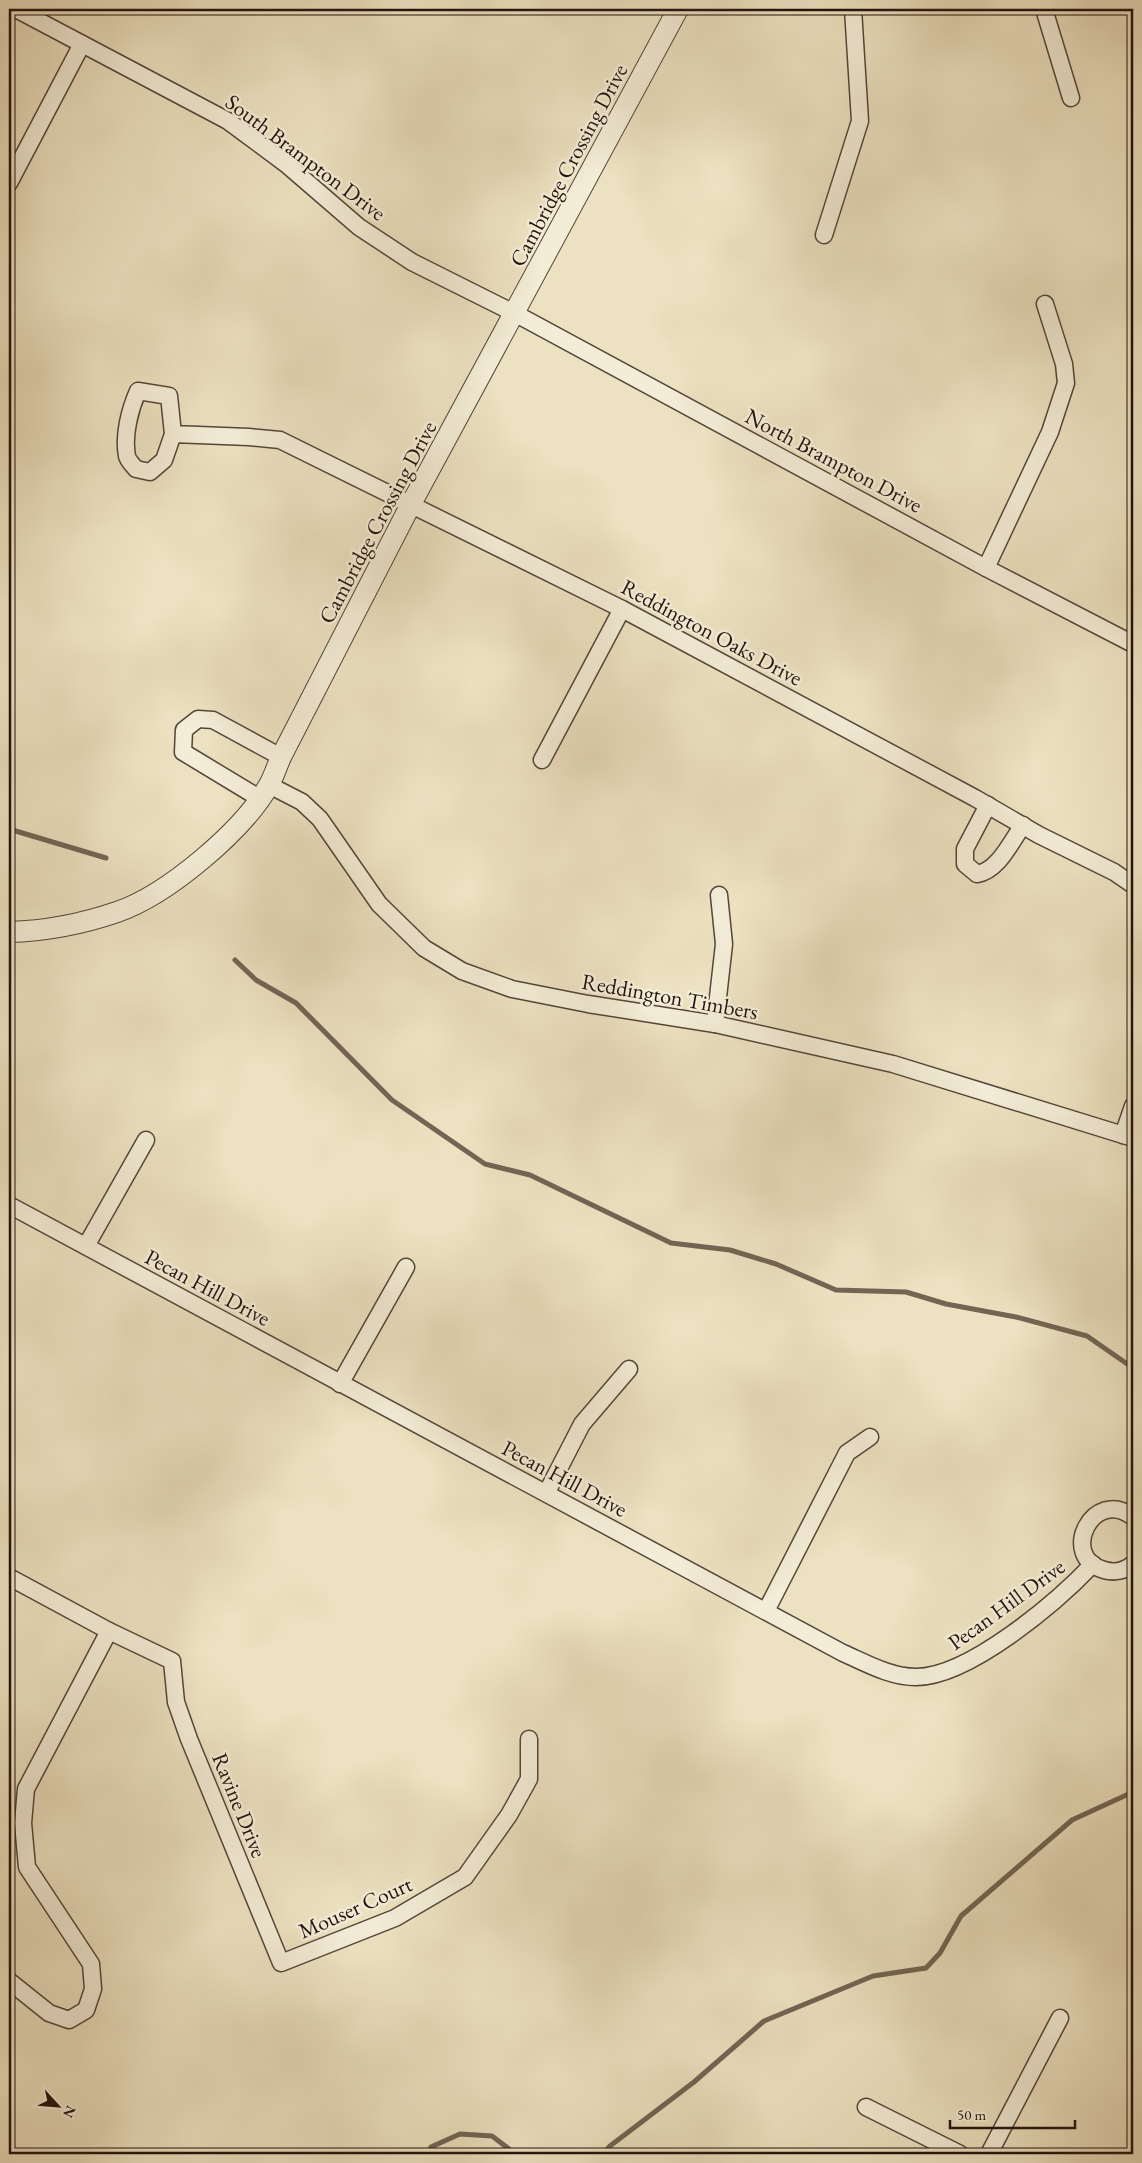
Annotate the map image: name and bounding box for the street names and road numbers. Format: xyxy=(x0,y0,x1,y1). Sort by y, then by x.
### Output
street label: Cambridge Crossing Drive xyxy=(503,59,634,272)
street label: South Brampton Drive xyxy=(220,88,392,228)
street label: North Brampton Drive xyxy=(740,401,928,520)
street label: Cambridge Crossing Drive xyxy=(312,416,443,629)
street label: Reddington Oaks Drive xyxy=(616,572,808,693)
street label: Reddington Timbers xyxy=(580,967,760,1026)
street label: Pecan Hill Drive xyxy=(140,1242,276,1333)
street label: Pecan Hill Drive xyxy=(497,1433,633,1524)
street label: Pecan Hill Drive xyxy=(942,1552,1071,1657)
street label: Ravine Drive xyxy=(205,1748,274,1862)
street label: Mouser Court xyxy=(294,1869,417,1945)

